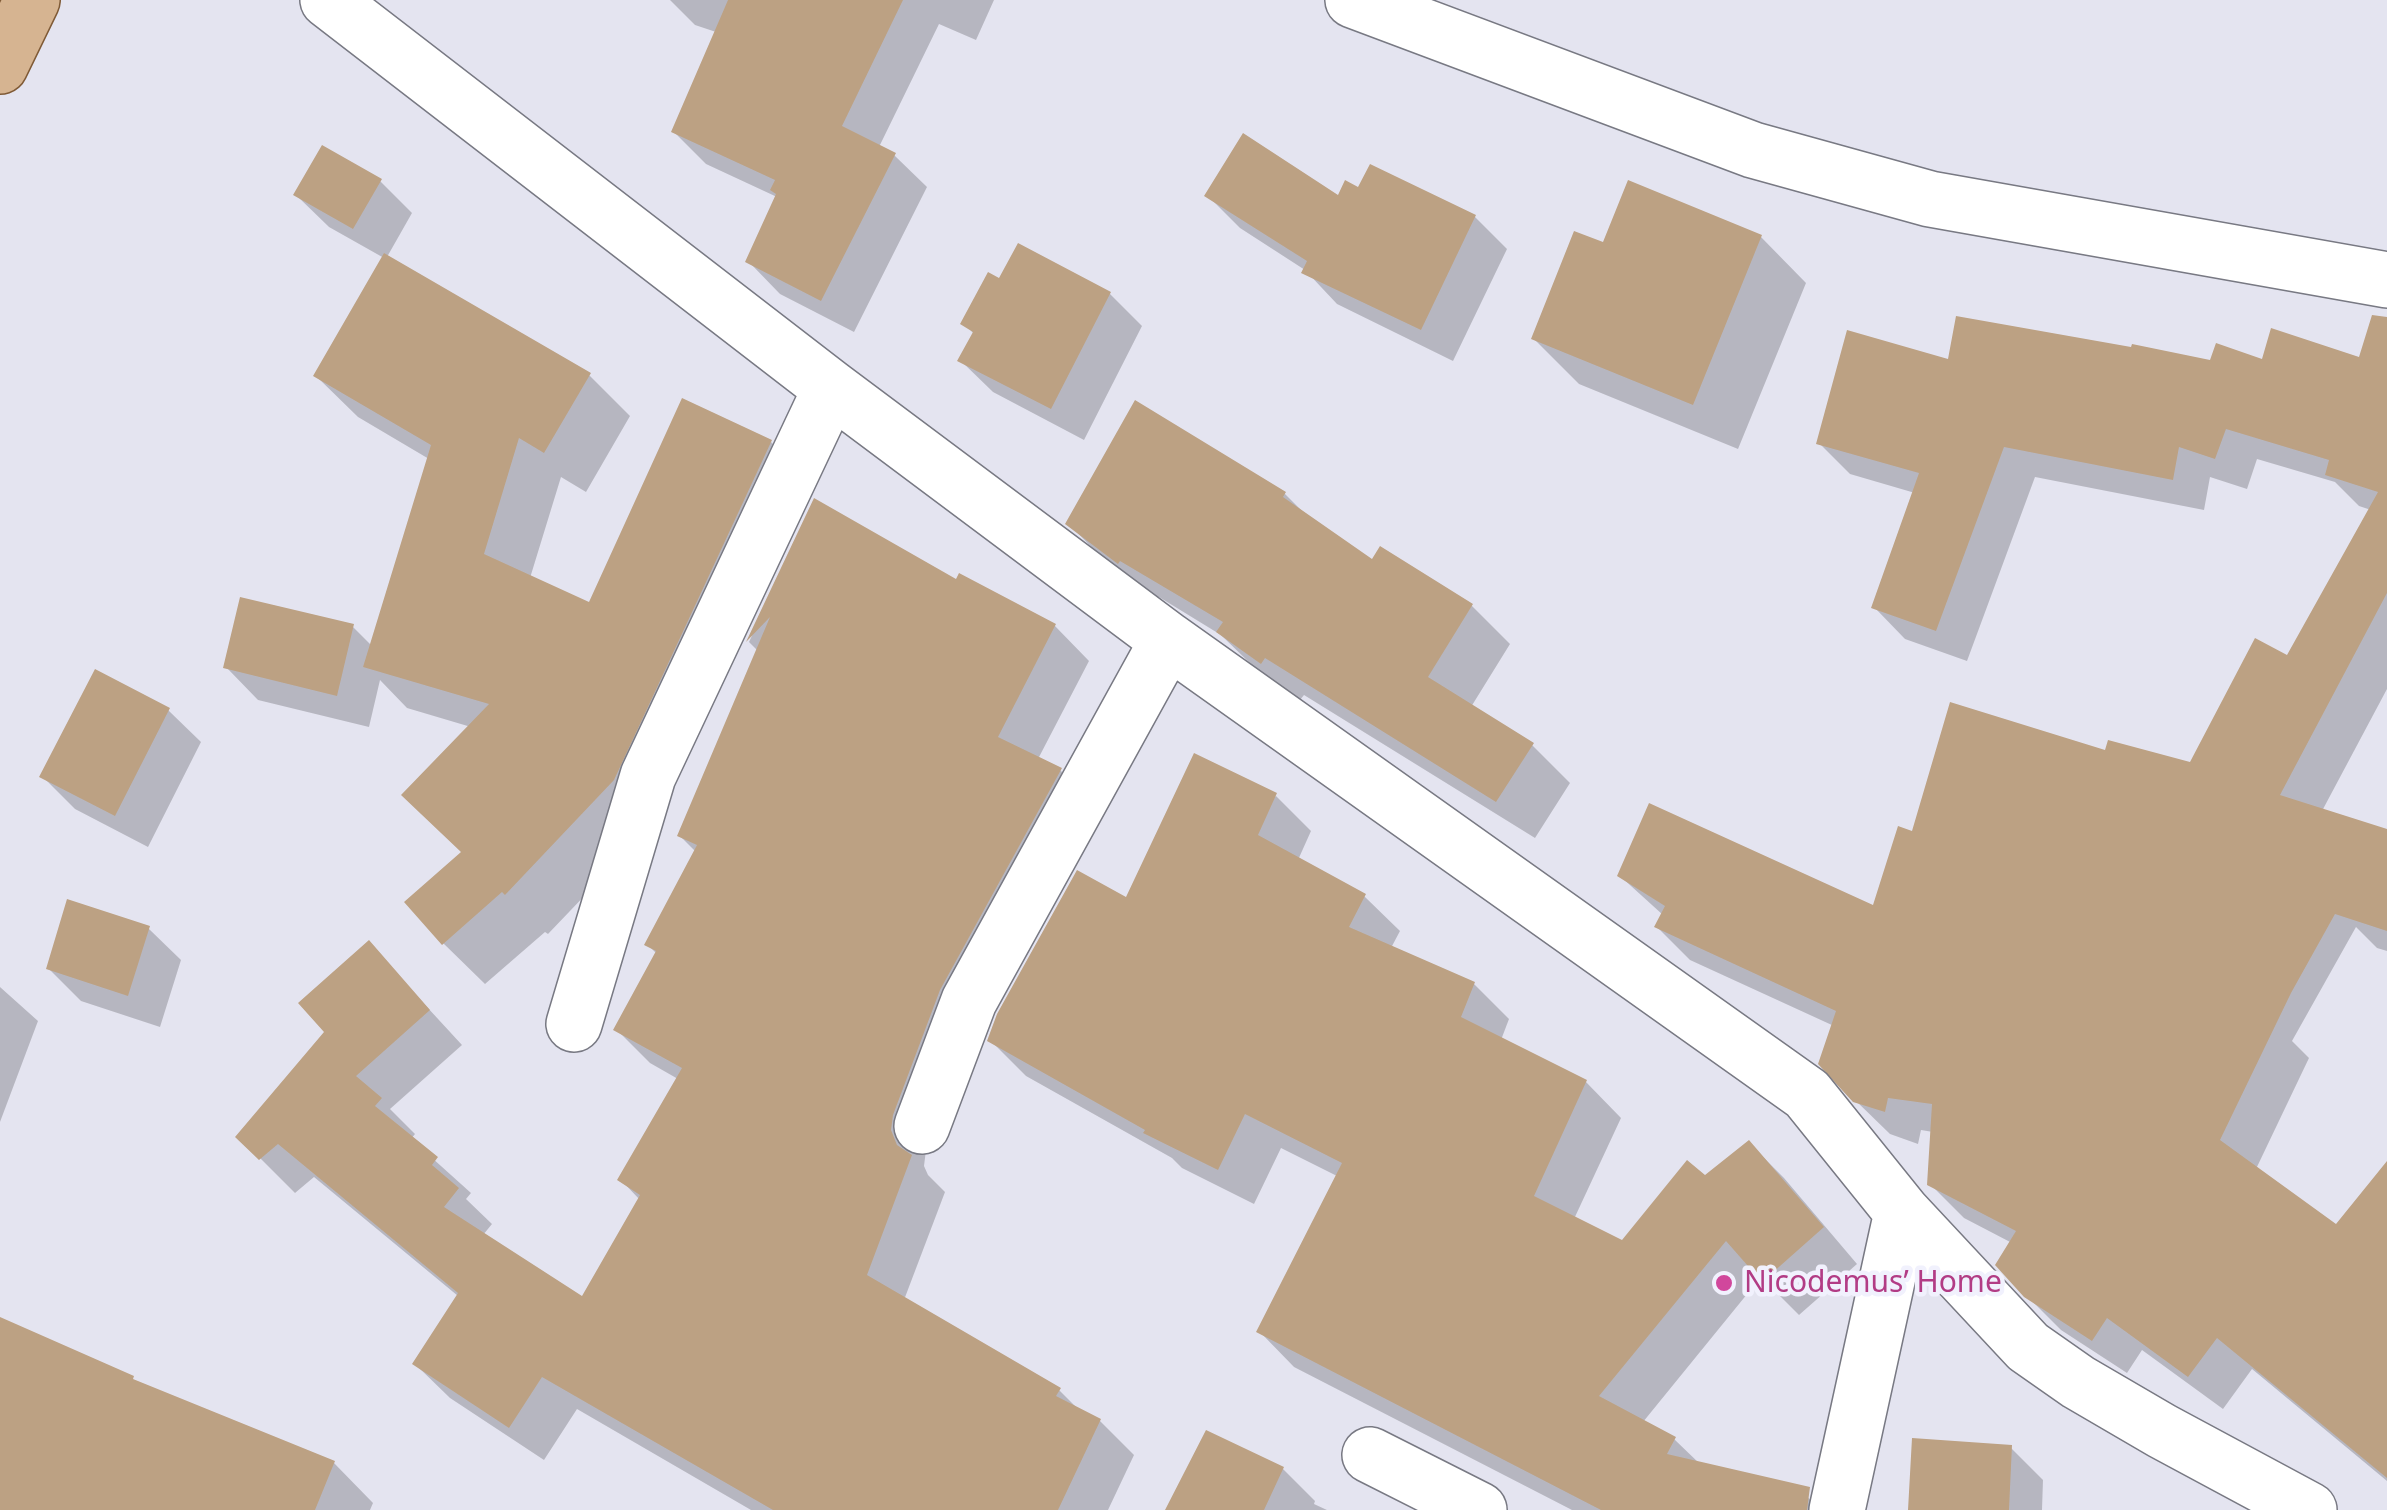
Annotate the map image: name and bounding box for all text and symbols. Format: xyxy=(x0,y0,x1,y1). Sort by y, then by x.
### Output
place label: Nicodemus’ Home xyxy=(1744,1265,2002,1301)
marker: Nicodemus’ Home xyxy=(1713,1272,1735,1294)

